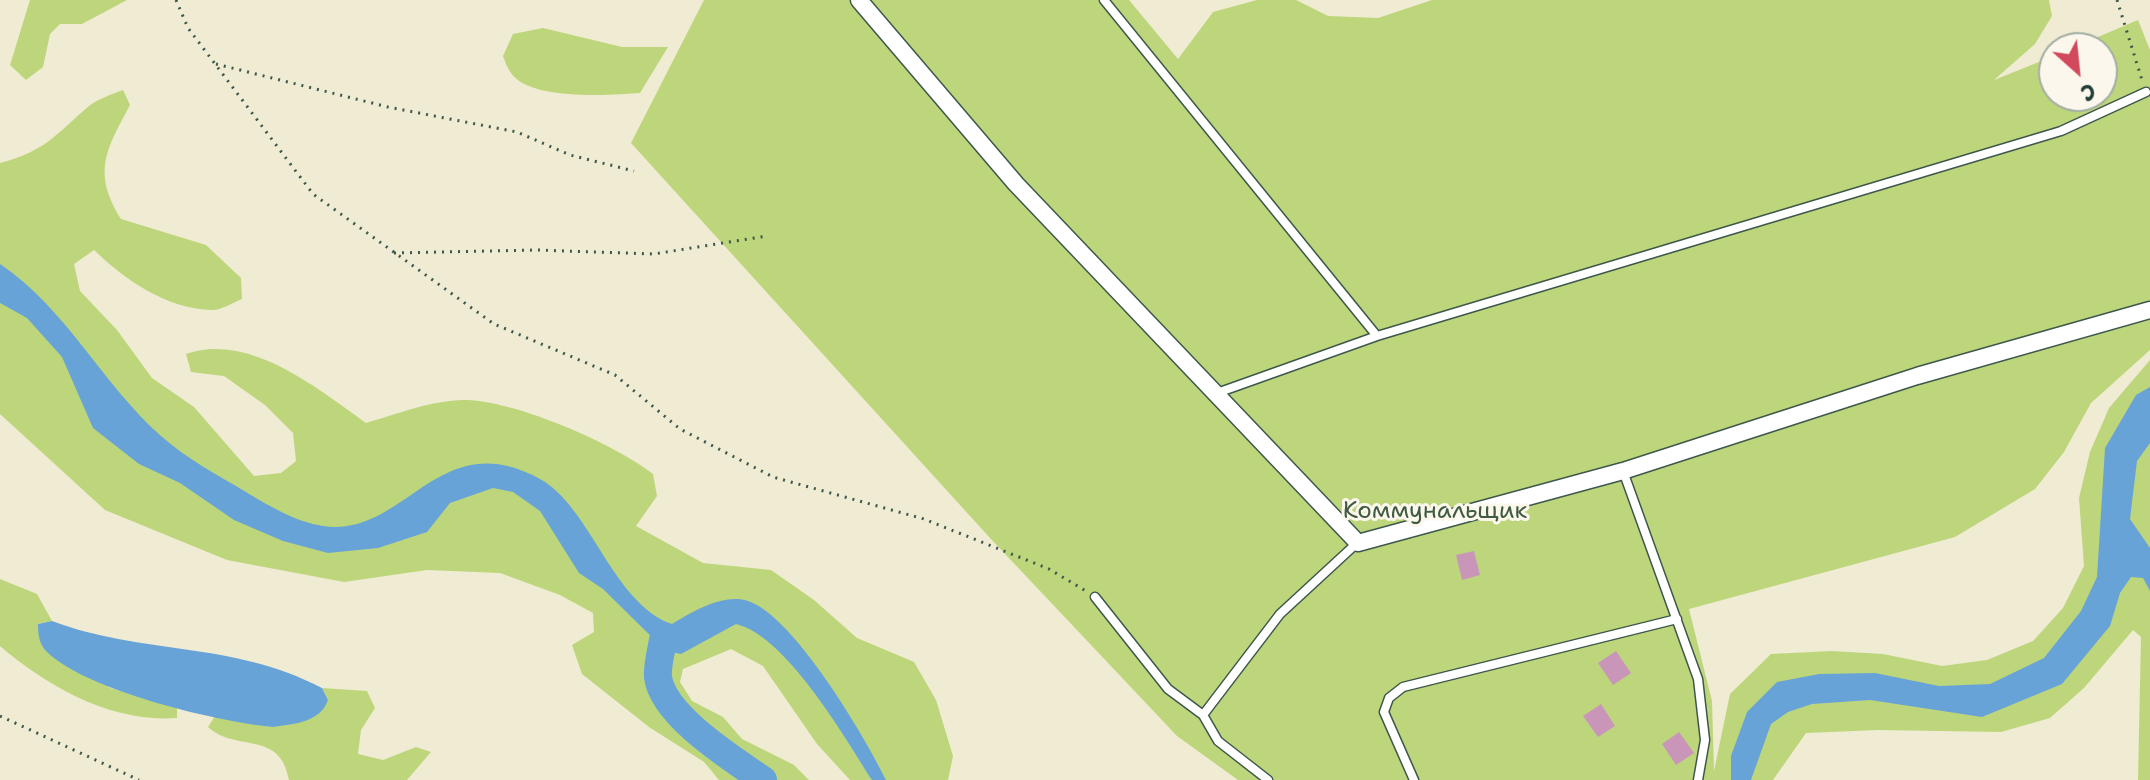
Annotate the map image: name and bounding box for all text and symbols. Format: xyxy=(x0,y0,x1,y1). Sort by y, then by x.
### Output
north arrow xyxy=(2038,32,2118,112)
text: С xyxy=(2076,76,2101,108)
park label: Коммунальщик xyxy=(1343,498,1527,526)

